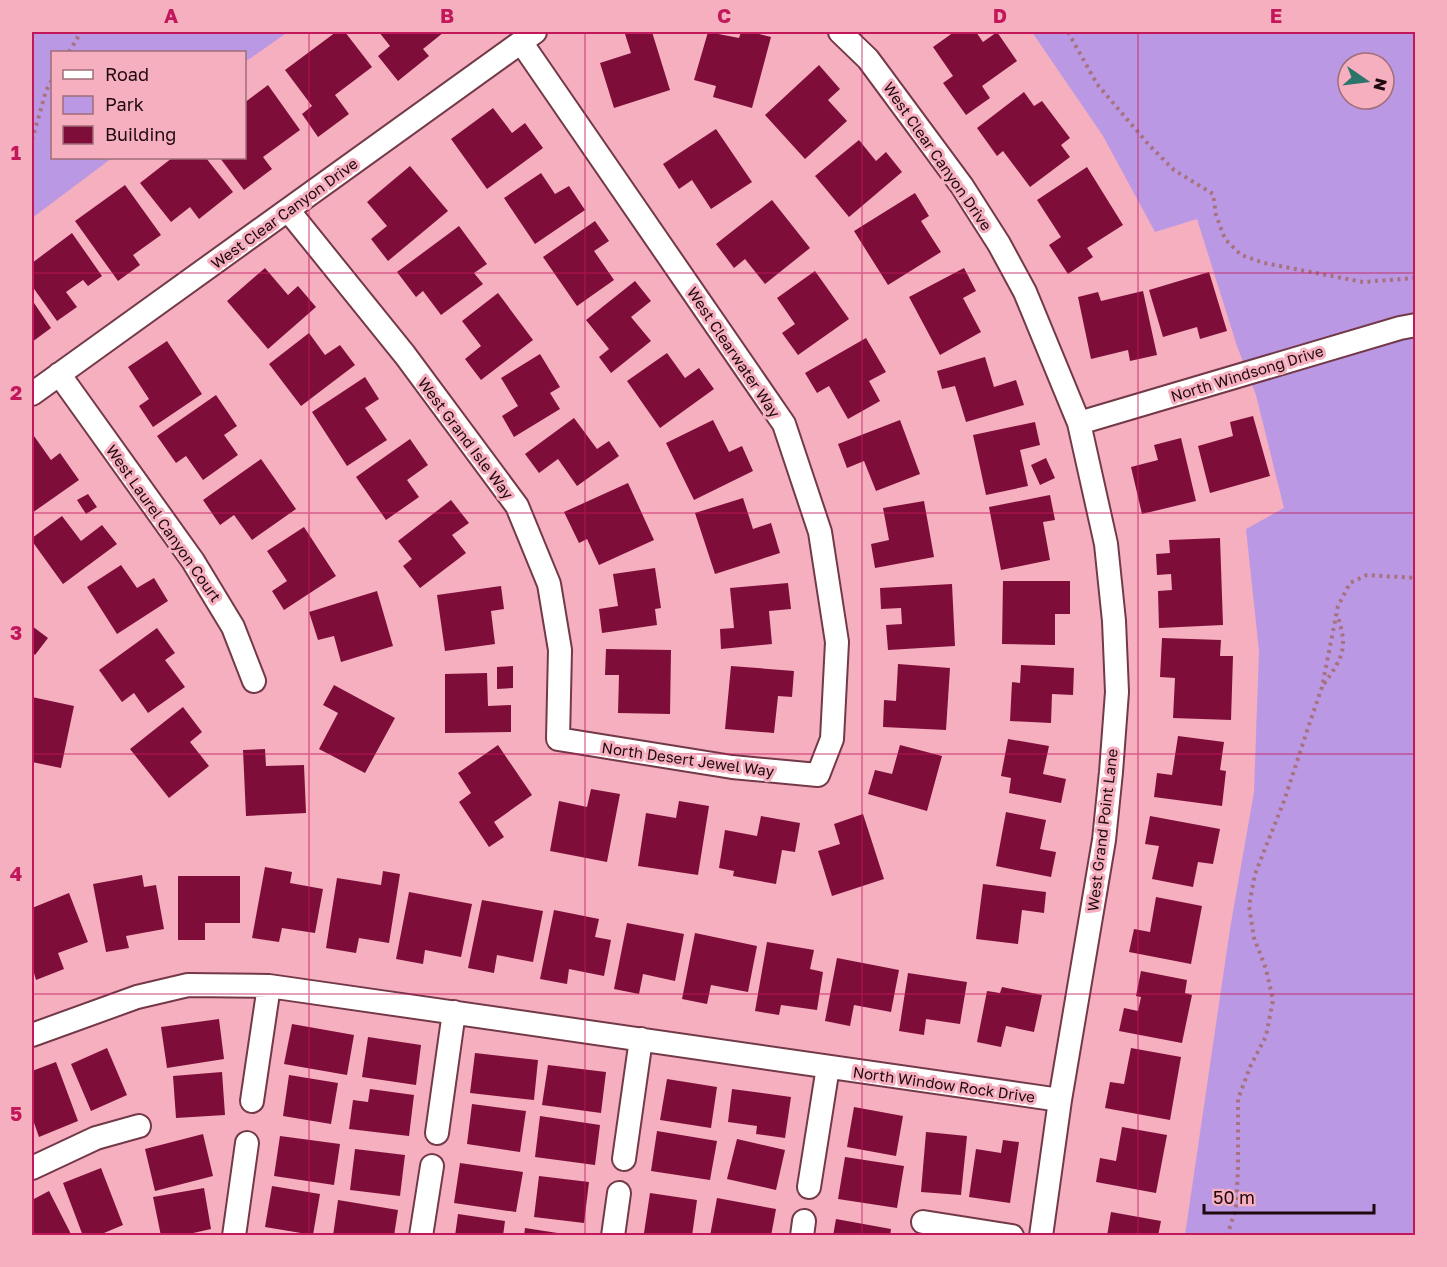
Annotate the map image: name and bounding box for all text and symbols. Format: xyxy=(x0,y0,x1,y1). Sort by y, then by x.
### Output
text: A xyxy=(164,3,178,27)
text: B xyxy=(440,3,454,27)
text: C xyxy=(717,3,731,27)
text: D xyxy=(993,3,1007,27)
text: E xyxy=(1270,3,1282,27)
legend xyxy=(51,51,246,159)
north arrow xyxy=(1336,51,1396,111)
text: Road xyxy=(105,63,149,85)
text: N xyxy=(1369,76,1392,93)
street label: West Clear Canyon Drive xyxy=(880,78,996,234)
text: Park xyxy=(105,93,144,115)
text: Building xyxy=(105,123,176,145)
text: 1 xyxy=(11,140,21,164)
street label: West Clear Canyon Drive xyxy=(207,154,361,272)
street label: West Clearwater Way xyxy=(684,283,785,421)
street label: North Windsong Drive xyxy=(1168,341,1326,405)
street label: West Grand Isle Way xyxy=(414,374,518,503)
text: 2 xyxy=(10,380,22,404)
street label: West Laurel Canyon Court xyxy=(103,441,225,605)
text: 3 xyxy=(10,620,22,644)
street label: North Desert Jewel Way xyxy=(601,738,776,780)
street label: West Grand Point Lane xyxy=(1083,747,1121,912)
text: 4 xyxy=(10,861,22,885)
street label: North Window Rock Drive xyxy=(852,1062,1037,1106)
text: 5 xyxy=(10,1101,22,1125)
scale bar xyxy=(1204,1177,1374,1215)
text: 50 m xyxy=(1213,1186,1255,1208)

